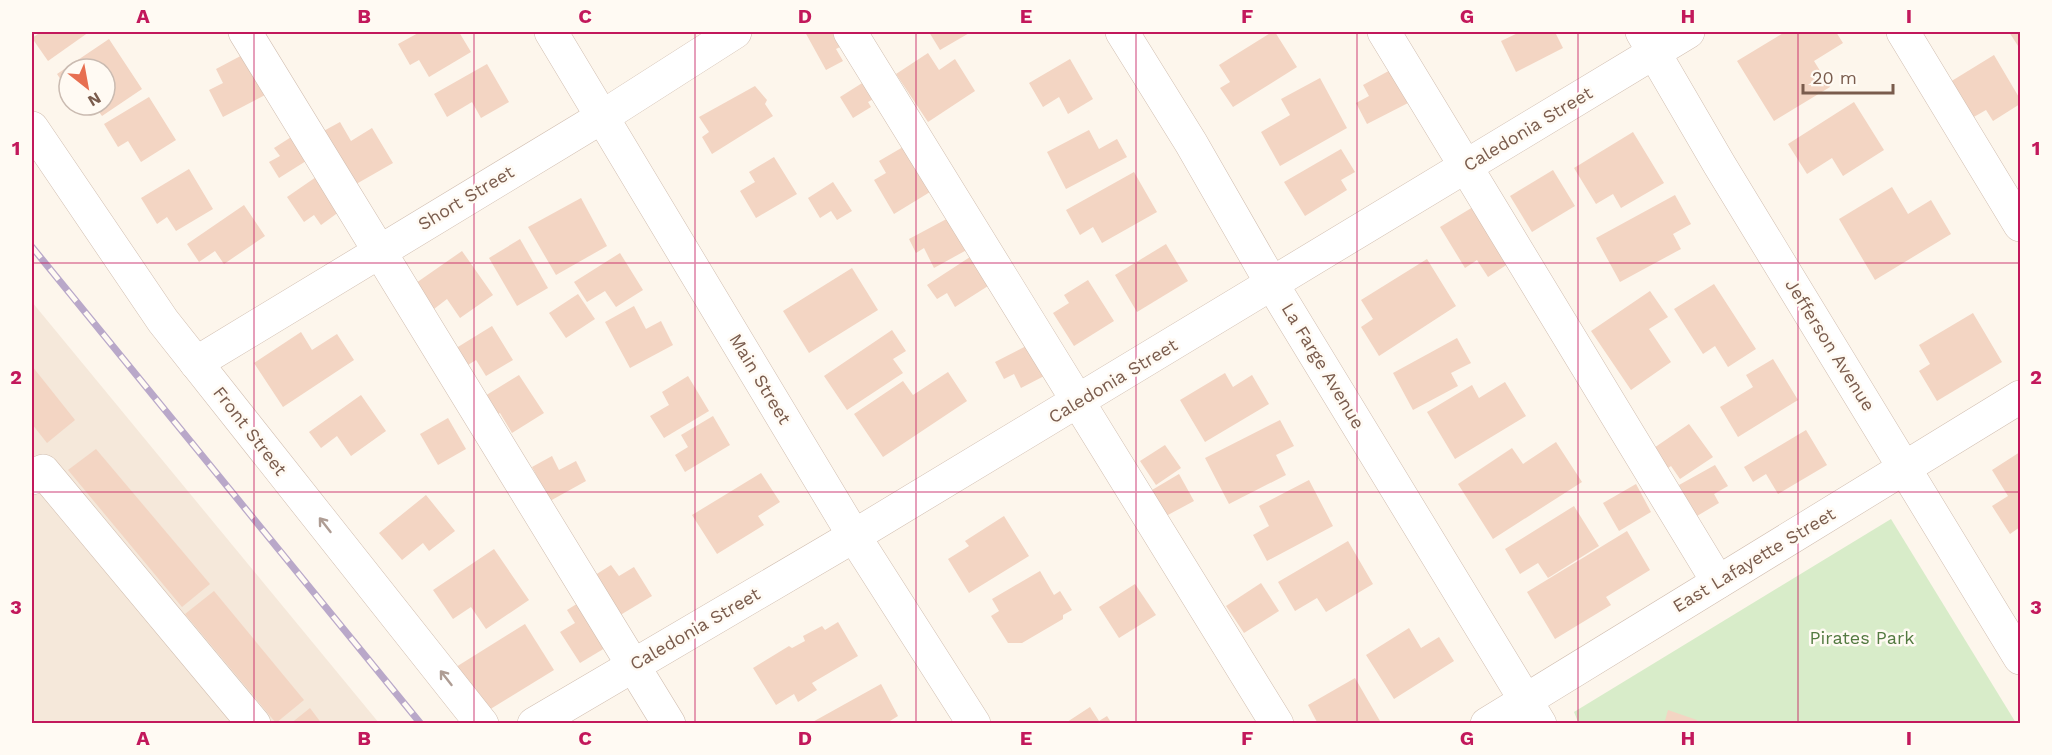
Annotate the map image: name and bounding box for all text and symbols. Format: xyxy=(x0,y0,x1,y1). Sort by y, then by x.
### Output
text: A xyxy=(136,4,150,28)
text: B xyxy=(357,4,371,28)
text: C xyxy=(578,4,592,28)
text: D xyxy=(798,4,812,28)
text: E xyxy=(1020,4,1032,28)
text: F xyxy=(1241,4,1253,28)
text: G xyxy=(1460,4,1474,28)
text: H xyxy=(1681,4,1695,28)
text: I xyxy=(1906,4,1912,28)
north arrow xyxy=(57,57,117,117)
scale bar xyxy=(1803,57,1893,95)
text: 20 m xyxy=(1812,67,1857,88)
street label: Caledonia Street xyxy=(1460,82,1596,175)
text: N xyxy=(84,88,104,111)
text: 1 xyxy=(12,136,20,160)
text: 1 xyxy=(2032,136,2040,160)
street label: Short Street xyxy=(414,160,518,234)
street label: Jefferson Avenue xyxy=(1781,275,1880,415)
street label: La Farge Avenue xyxy=(1278,299,1369,432)
street label: Main Street xyxy=(725,330,796,428)
street label: Caledonia Street xyxy=(1045,334,1181,427)
text: 2 xyxy=(10,365,22,389)
text: 2 xyxy=(2030,365,2042,389)
street label: Front Street xyxy=(209,382,292,480)
street label: East Lafayette Street xyxy=(1669,502,1839,616)
one-way arrow xyxy=(318,517,331,533)
street label: Caledonia Street xyxy=(626,583,764,674)
text: 3 xyxy=(10,595,22,619)
text: 3 xyxy=(2030,595,2042,619)
park label: Pirates Park xyxy=(1810,627,1914,648)
one-way arrow xyxy=(439,670,452,686)
text: A xyxy=(136,726,150,750)
text: B xyxy=(357,726,371,750)
text: C xyxy=(578,726,592,750)
text: D xyxy=(798,726,812,750)
text: E xyxy=(1020,726,1032,750)
text: F xyxy=(1241,726,1253,750)
text: G xyxy=(1460,726,1474,750)
text: H xyxy=(1681,726,1695,750)
text: I xyxy=(1906,726,1912,750)

